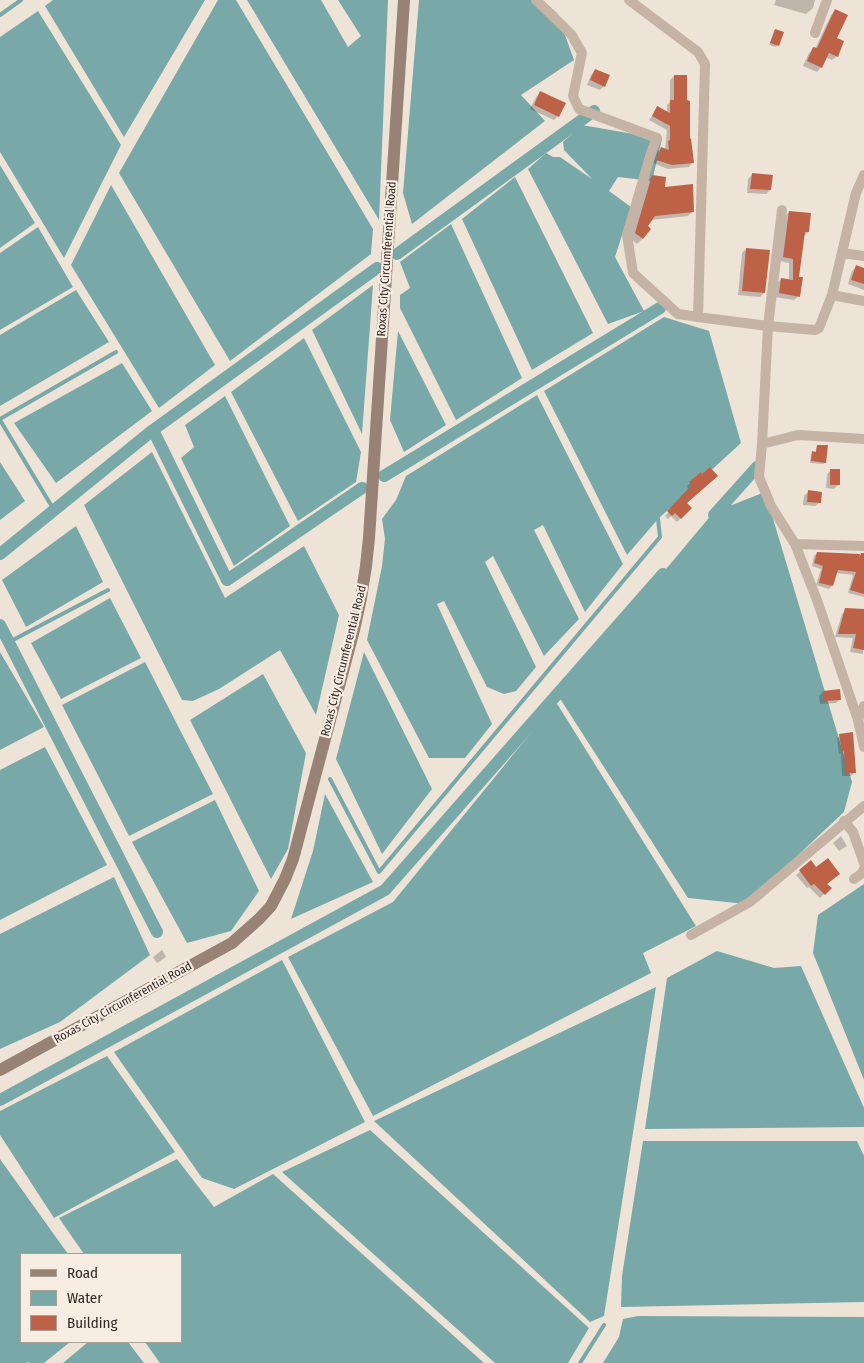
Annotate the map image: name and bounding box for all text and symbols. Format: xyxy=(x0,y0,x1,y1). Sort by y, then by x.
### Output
street label: Roxas City Circumferential Road xyxy=(374,181,400,337)
street label: Roxas City Circumferential Road xyxy=(318,584,370,738)
street label: Roxas City Circumferential Road xyxy=(52,959,194,1047)
legend xyxy=(20,1253,182,1343)
text: Road xyxy=(67,1264,98,1282)
text: Water xyxy=(67,1289,102,1307)
text: Building xyxy=(67,1314,118,1332)

